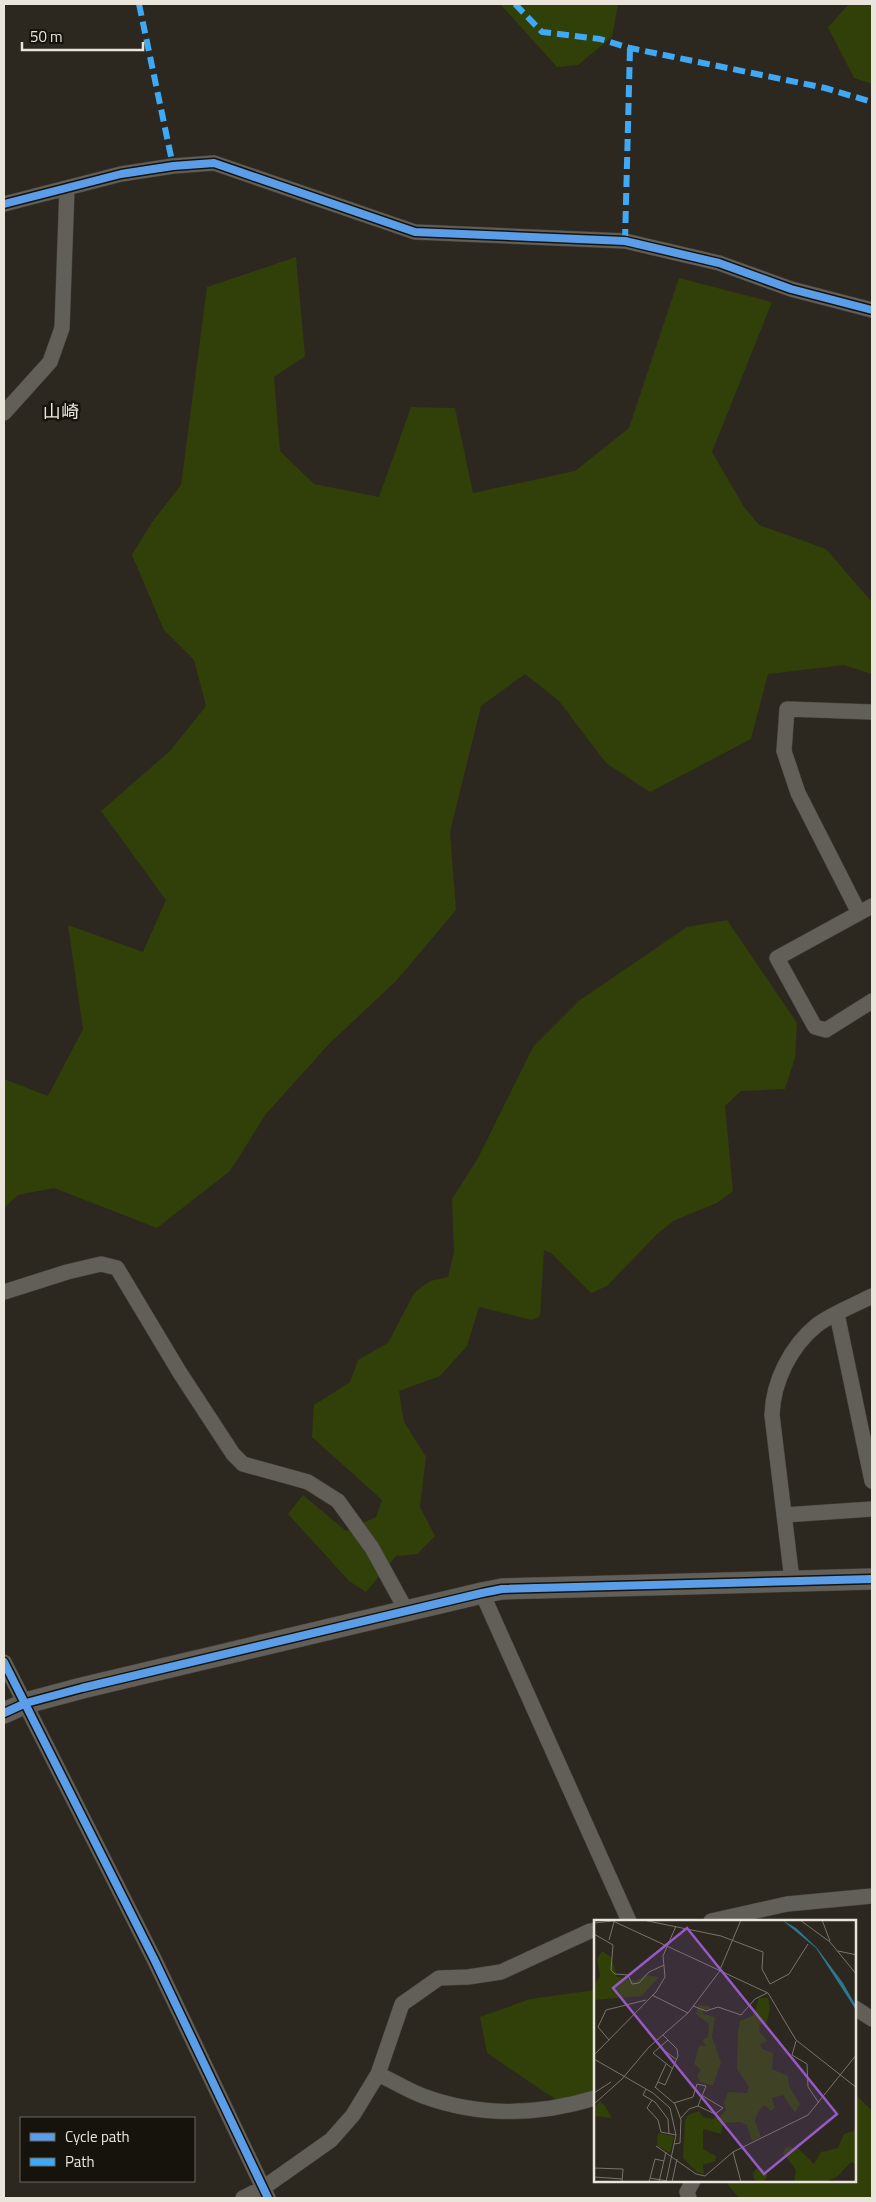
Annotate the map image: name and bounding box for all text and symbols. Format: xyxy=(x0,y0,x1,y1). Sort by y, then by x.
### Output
scale bar xyxy=(22,20,144,52)
text: 50 m xyxy=(30,25,63,48)
district label: 山崎 xyxy=(43,398,79,425)
inset map xyxy=(594,1920,856,2182)
legend xyxy=(20,2117,195,2182)
text: Cycle path xyxy=(65,2125,130,2148)
text: Path xyxy=(65,2150,95,2173)

